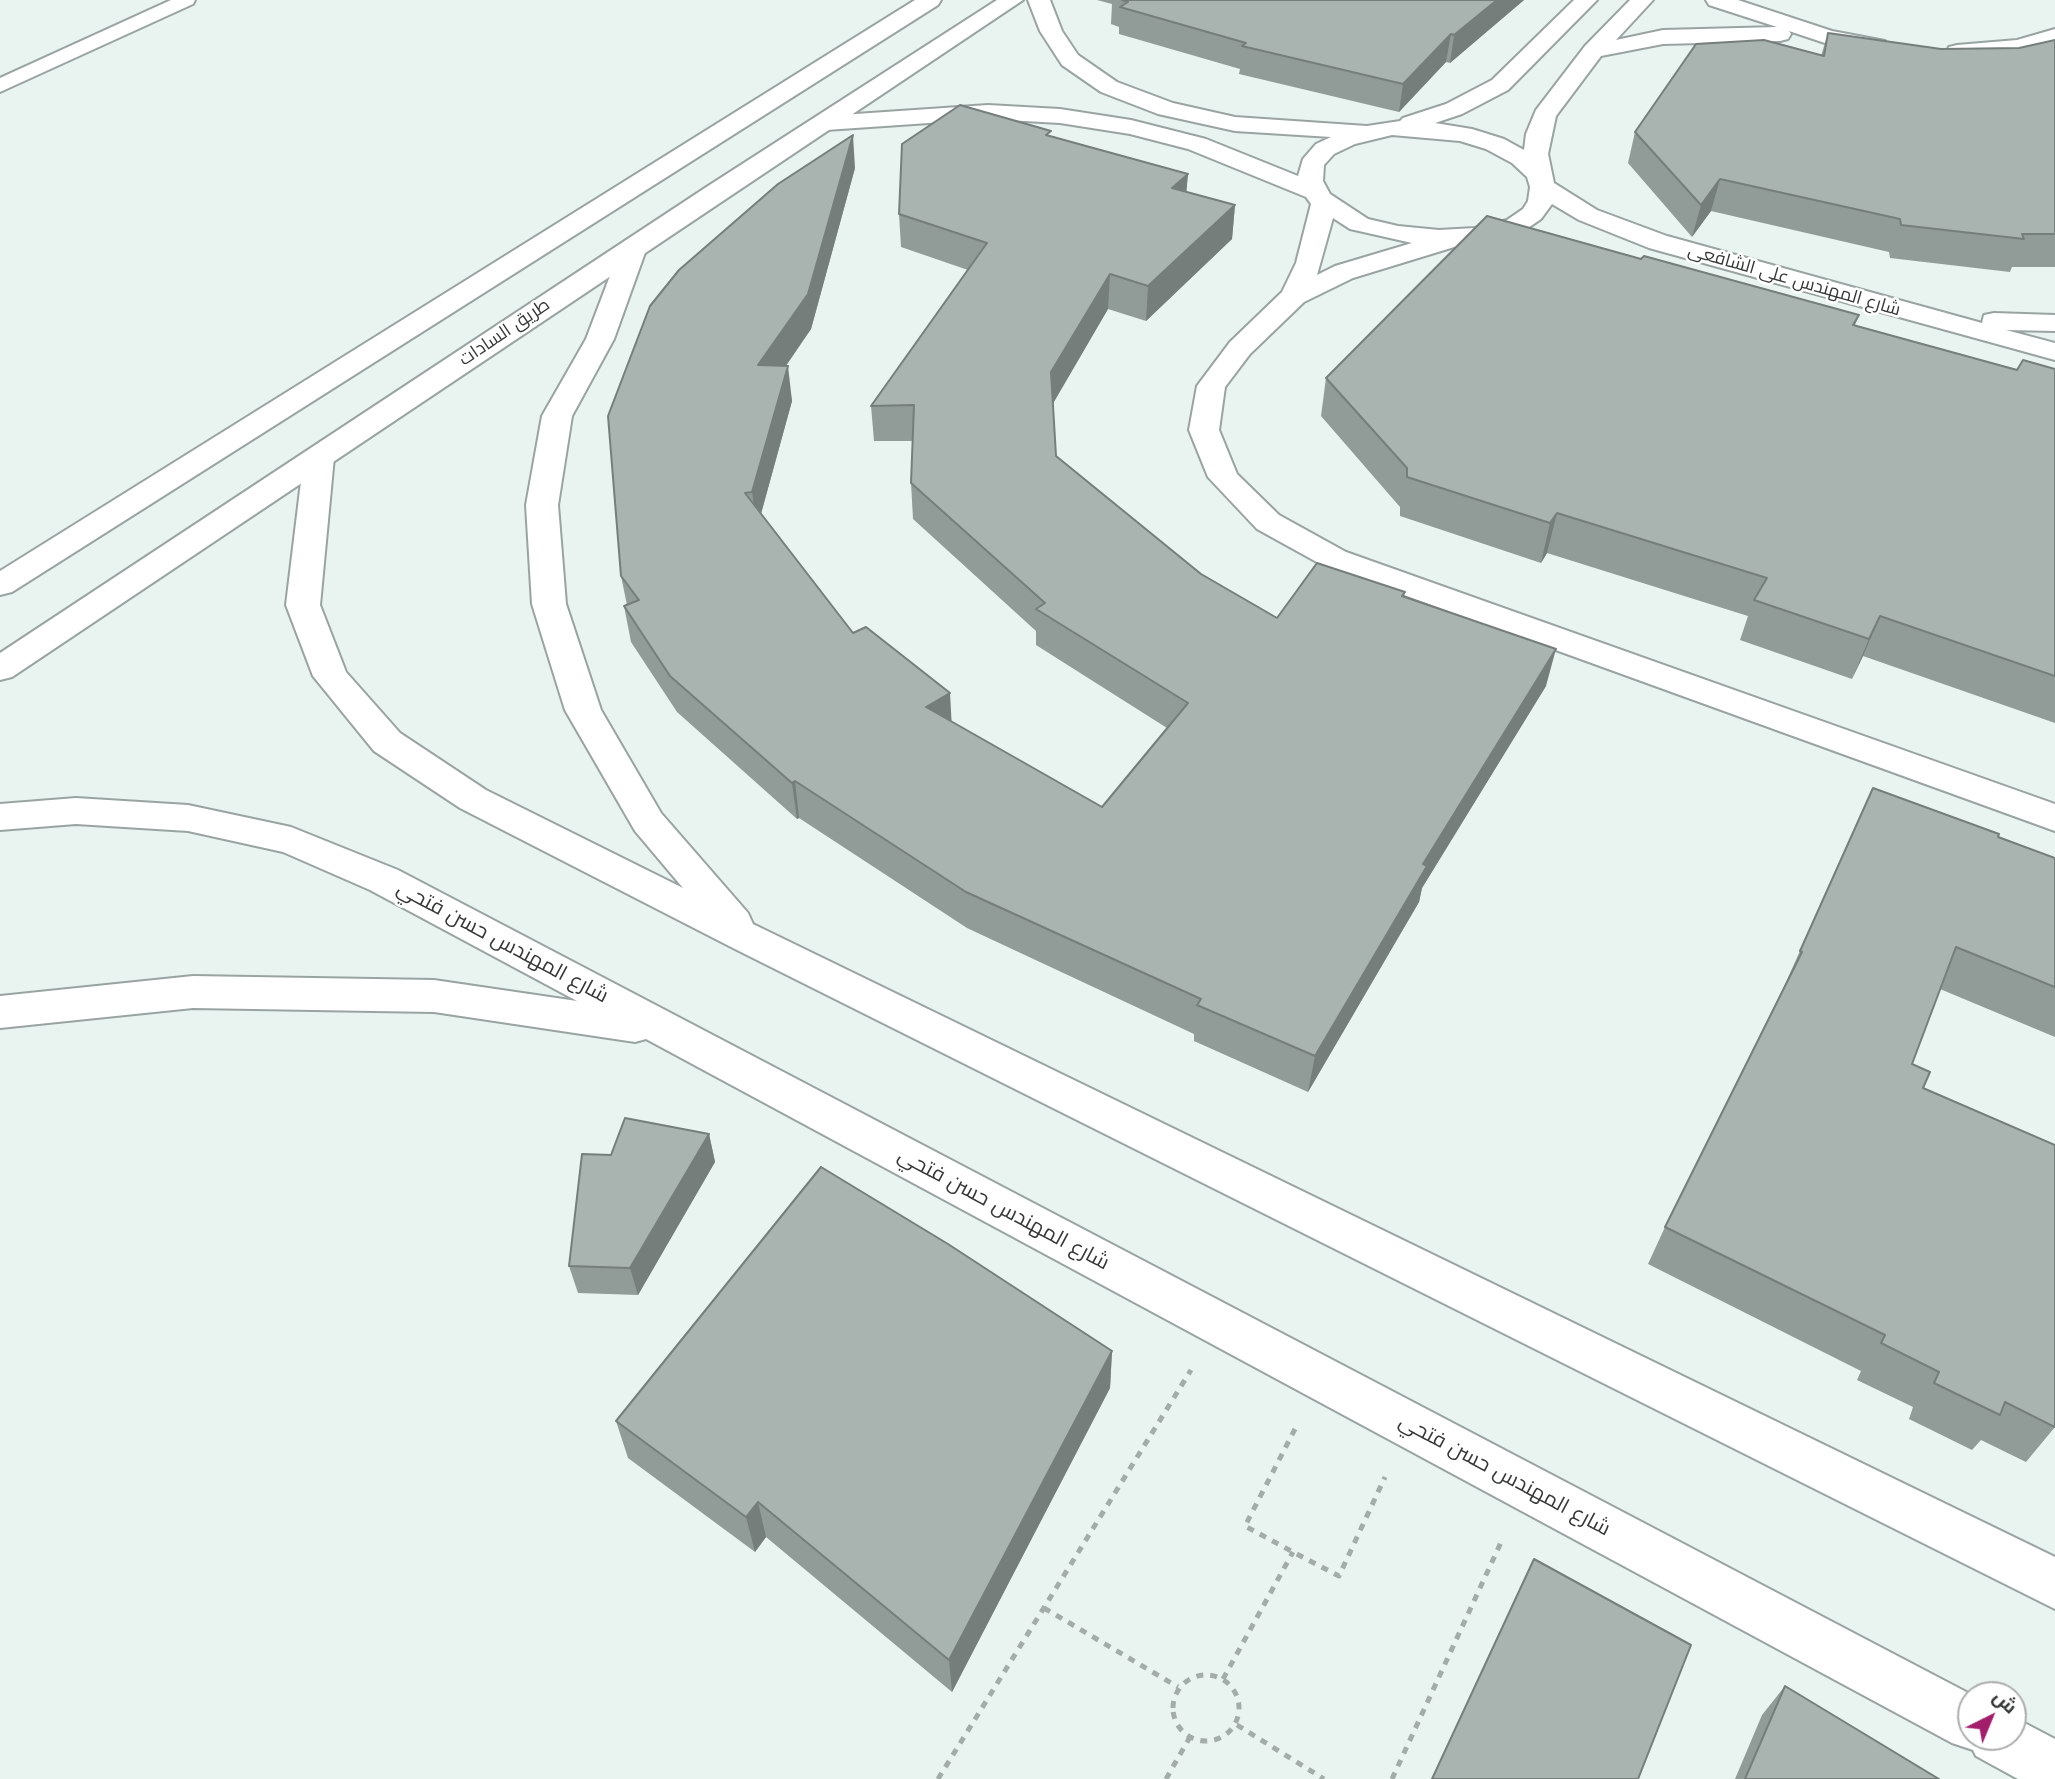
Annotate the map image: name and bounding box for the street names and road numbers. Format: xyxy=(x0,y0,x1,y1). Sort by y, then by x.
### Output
street label: شارع المهندس على الشافعى xyxy=(1685,240,1903,322)
street label: طريق السادات xyxy=(455,295,555,371)
street label: شارع المهندس حسن فتحي xyxy=(392,876,612,1010)
street label: شارع المهندس حسن فتحي xyxy=(893,1143,1113,1277)
street label: شارع المهندس حسن فتحي xyxy=(1394,1409,1614,1543)

